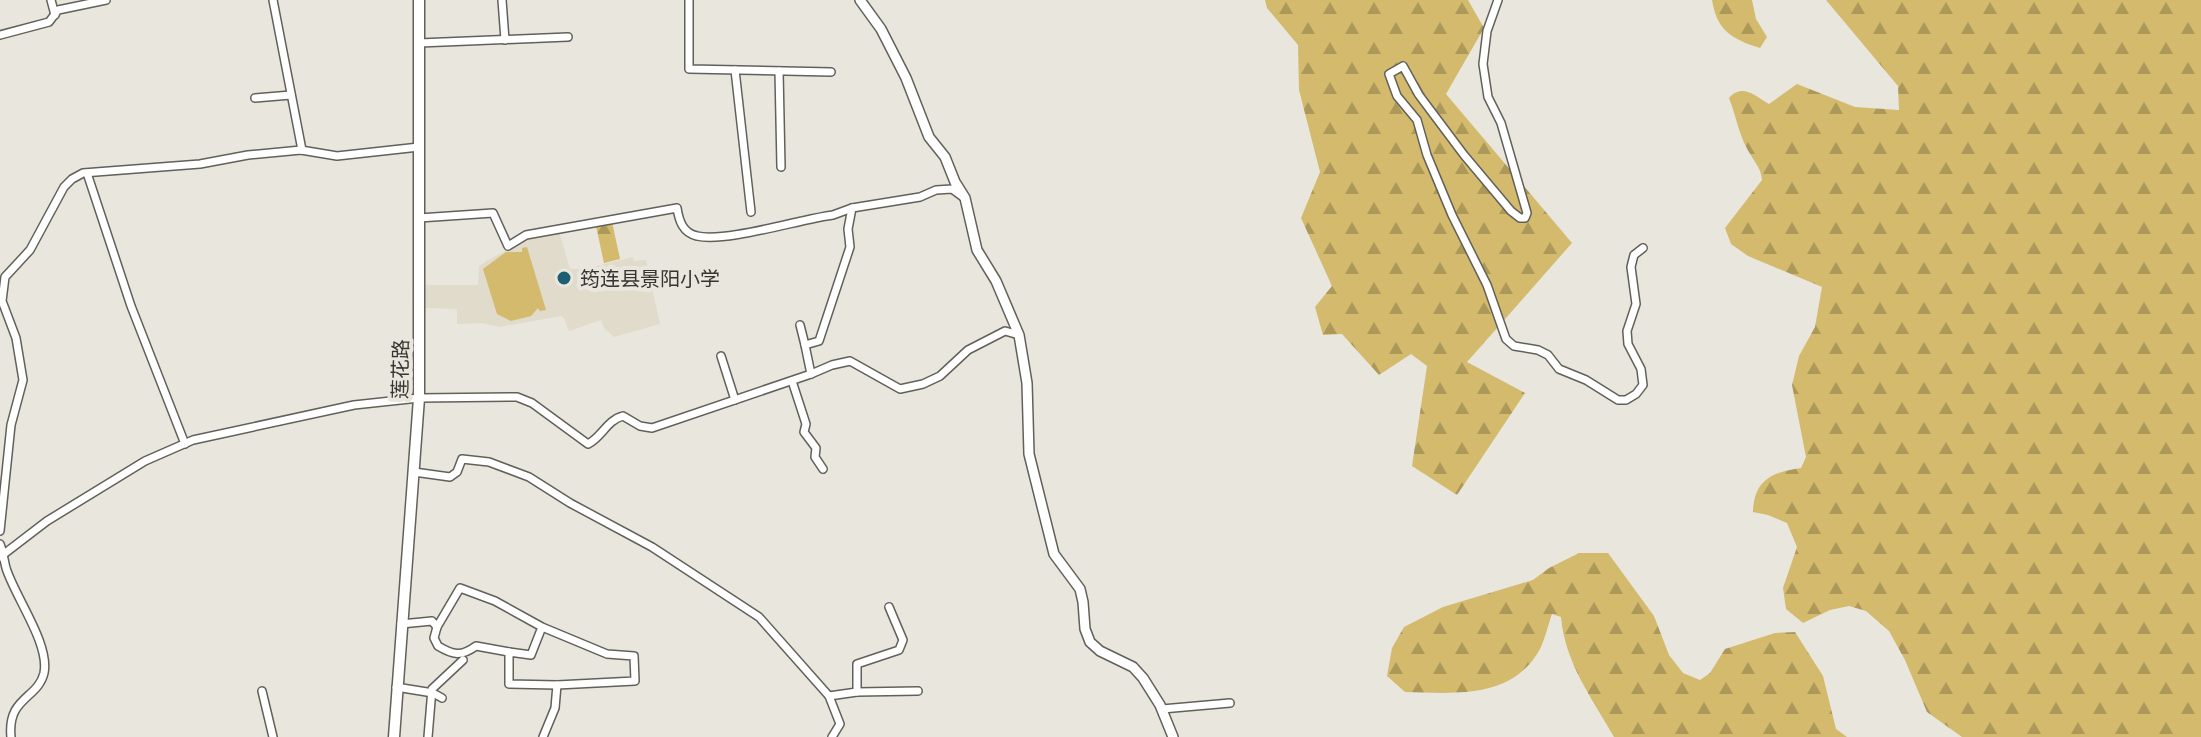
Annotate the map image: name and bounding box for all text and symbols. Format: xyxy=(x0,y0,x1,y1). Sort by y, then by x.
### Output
place label: 筠连县景阳小学 xyxy=(580,265,720,292)
marker: 筠连县景阳小学 xyxy=(555,269,573,287)
street label: 莲花路 xyxy=(386,339,414,399)

